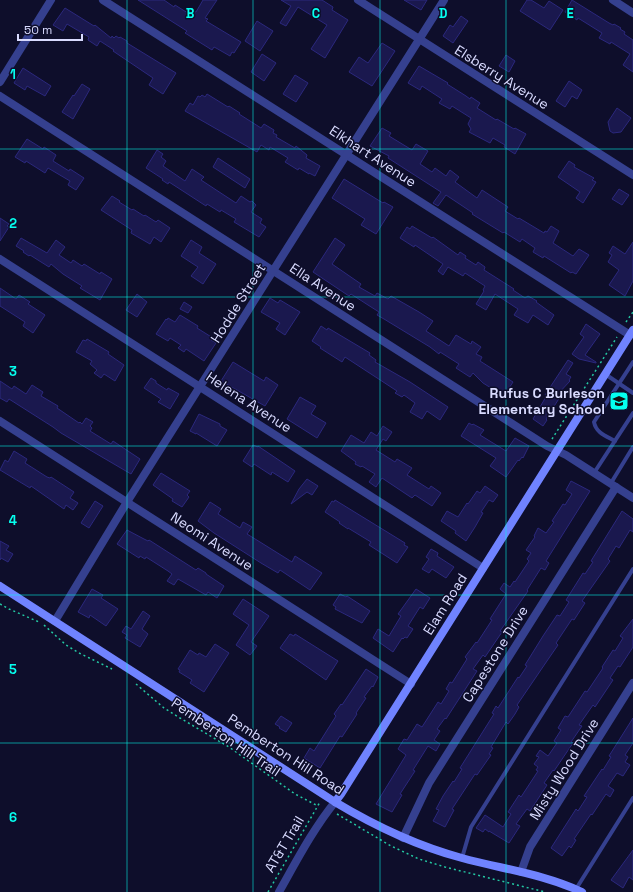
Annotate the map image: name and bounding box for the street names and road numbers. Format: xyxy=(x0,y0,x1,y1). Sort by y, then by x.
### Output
street label: Elsberry Avenue xyxy=(451,41,553,113)
street label: Elkhart Avenue xyxy=(326,121,420,191)
street label: Ella Avenue xyxy=(286,259,360,315)
street label: Hodde Street xyxy=(206,260,270,346)
street label: Helena Avenue xyxy=(203,368,295,436)
street label: Neomi Avenue xyxy=(167,508,257,574)
street label: Elam Road xyxy=(419,570,471,638)
street label: Capestone Drive xyxy=(458,602,532,706)
street label: Pemberton Hill Trail xyxy=(168,694,284,780)
street label: Pemberton Hill Road xyxy=(224,710,348,798)
street label: Misty Wood Drive xyxy=(525,715,603,823)
street label: AT&T Trail xyxy=(260,812,308,876)

